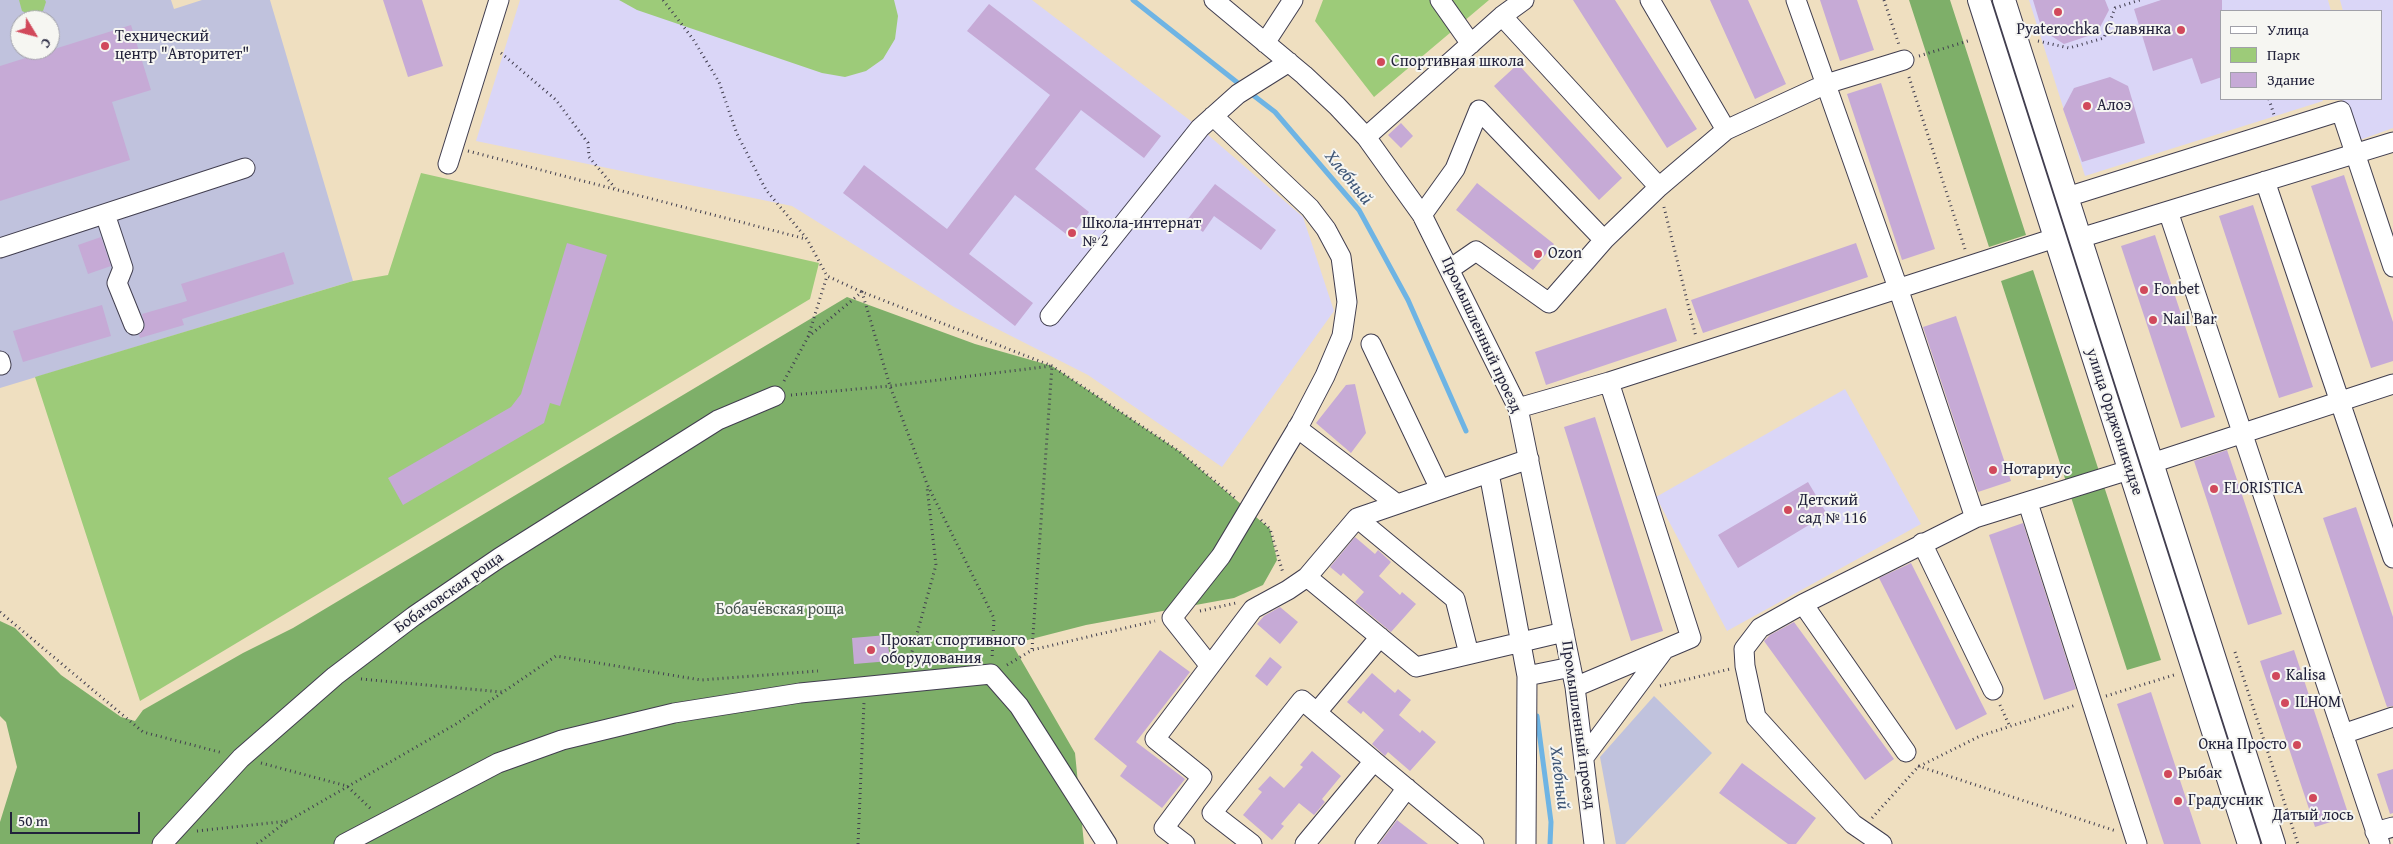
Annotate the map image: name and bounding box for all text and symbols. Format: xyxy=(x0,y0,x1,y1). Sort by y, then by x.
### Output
marker: Pyaterochka xyxy=(2052,6,2064,18)
north arrow xyxy=(10,10,60,60)
legend xyxy=(2220,10,2383,100)
text: Улица xyxy=(2267,19,2309,40)
place label: Pyaterochka xyxy=(2016,20,2100,40)
place label: Славянка xyxy=(2105,20,2171,40)
marker: Славянка xyxy=(2175,24,2187,36)
place label: Технический центр "Авторитет" xyxy=(115,27,249,65)
text: С xyxy=(36,34,57,53)
marker: Технический центр "Авторитет" xyxy=(99,40,111,52)
text: Парк xyxy=(2267,44,2300,65)
place label: Спортивная школа xyxy=(1391,52,1524,72)
marker: Спортивная школа xyxy=(1375,56,1387,68)
text: Здание xyxy=(2267,69,2315,90)
place label: Алоэ xyxy=(2097,96,2131,116)
marker: Алоэ xyxy=(2081,100,2093,112)
water label: Хлебный xyxy=(1319,146,1377,210)
place label: Школа-интернат № 2 xyxy=(1082,214,1201,252)
marker: Школа-интернат № 2 xyxy=(1066,227,1078,239)
place label: Ozon xyxy=(1548,244,1582,264)
marker: Ozon xyxy=(1532,248,1544,260)
street label: Промышленный проезд xyxy=(1436,254,1526,416)
place label: Fonbet xyxy=(2154,280,2200,300)
marker: Fonbet xyxy=(2138,284,2150,296)
place label: Nail Bar xyxy=(2163,310,2217,330)
marker: Nail Bar xyxy=(2147,314,2159,326)
street label: улица Орджоникидзе xyxy=(2081,346,2147,498)
place label: Нотариус xyxy=(2003,460,2071,480)
marker: Нотариус xyxy=(1987,464,1999,476)
place label: FLORISTICA xyxy=(2224,479,2303,499)
marker: FLORISTICA xyxy=(2208,483,2220,495)
place label: Детский сад № 116 xyxy=(1798,491,1867,529)
marker: Детский сад № 116 xyxy=(1782,504,1794,516)
street label: Бобачовская роща xyxy=(391,548,507,638)
park label: Бобачёвская роща xyxy=(716,600,844,620)
place label: Прокат спортивного оборудования xyxy=(881,631,1026,669)
street label: Промышленный проезд xyxy=(1557,640,1599,810)
marker: Прокат спортивного оборудования xyxy=(865,644,877,656)
place label: Kalisa xyxy=(2286,666,2326,686)
marker: Kalisa xyxy=(2270,670,2282,682)
place label: ILHOM xyxy=(2295,693,2341,713)
marker: ILHOM xyxy=(2279,697,2291,709)
place label: Окна Просто xyxy=(2198,735,2287,755)
marker: Окна Просто xyxy=(2291,739,2303,751)
water label: Хлебный xyxy=(1544,745,1574,811)
place label: Рыбак xyxy=(2178,764,2222,784)
marker: Рыбак xyxy=(2162,768,2174,780)
place label: Градусник xyxy=(2188,791,2263,811)
marker: Датый лось xyxy=(2307,792,2319,804)
marker: Градусник xyxy=(2172,795,2184,807)
scale bar xyxy=(12,802,142,834)
place label: Датый лось xyxy=(2272,806,2354,826)
text: 50 m xyxy=(18,810,48,831)

